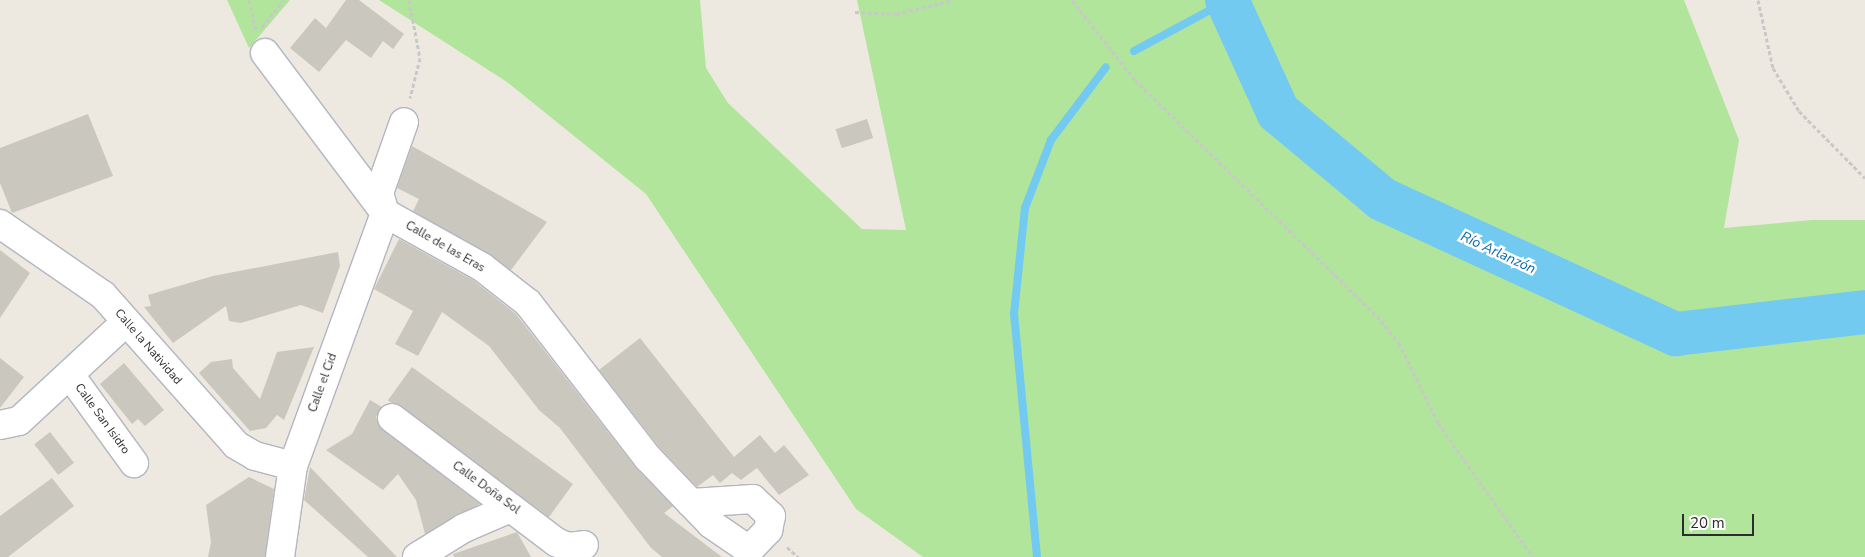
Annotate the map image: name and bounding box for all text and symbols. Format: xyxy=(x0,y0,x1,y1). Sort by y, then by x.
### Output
street label: Calle de las Eras xyxy=(403,218,487,276)
water label: Río Arlanzón xyxy=(1458,228,1538,278)
street label: Calle la Natividad xyxy=(111,306,185,388)
street label: Calle el Cid xyxy=(306,352,340,414)
street label: Calle San Isidro xyxy=(72,381,132,457)
street label: Calle Doña Sol xyxy=(449,459,523,517)
scale bar xyxy=(1685,504,1758,536)
text: 20 m xyxy=(1690,513,1725,533)

